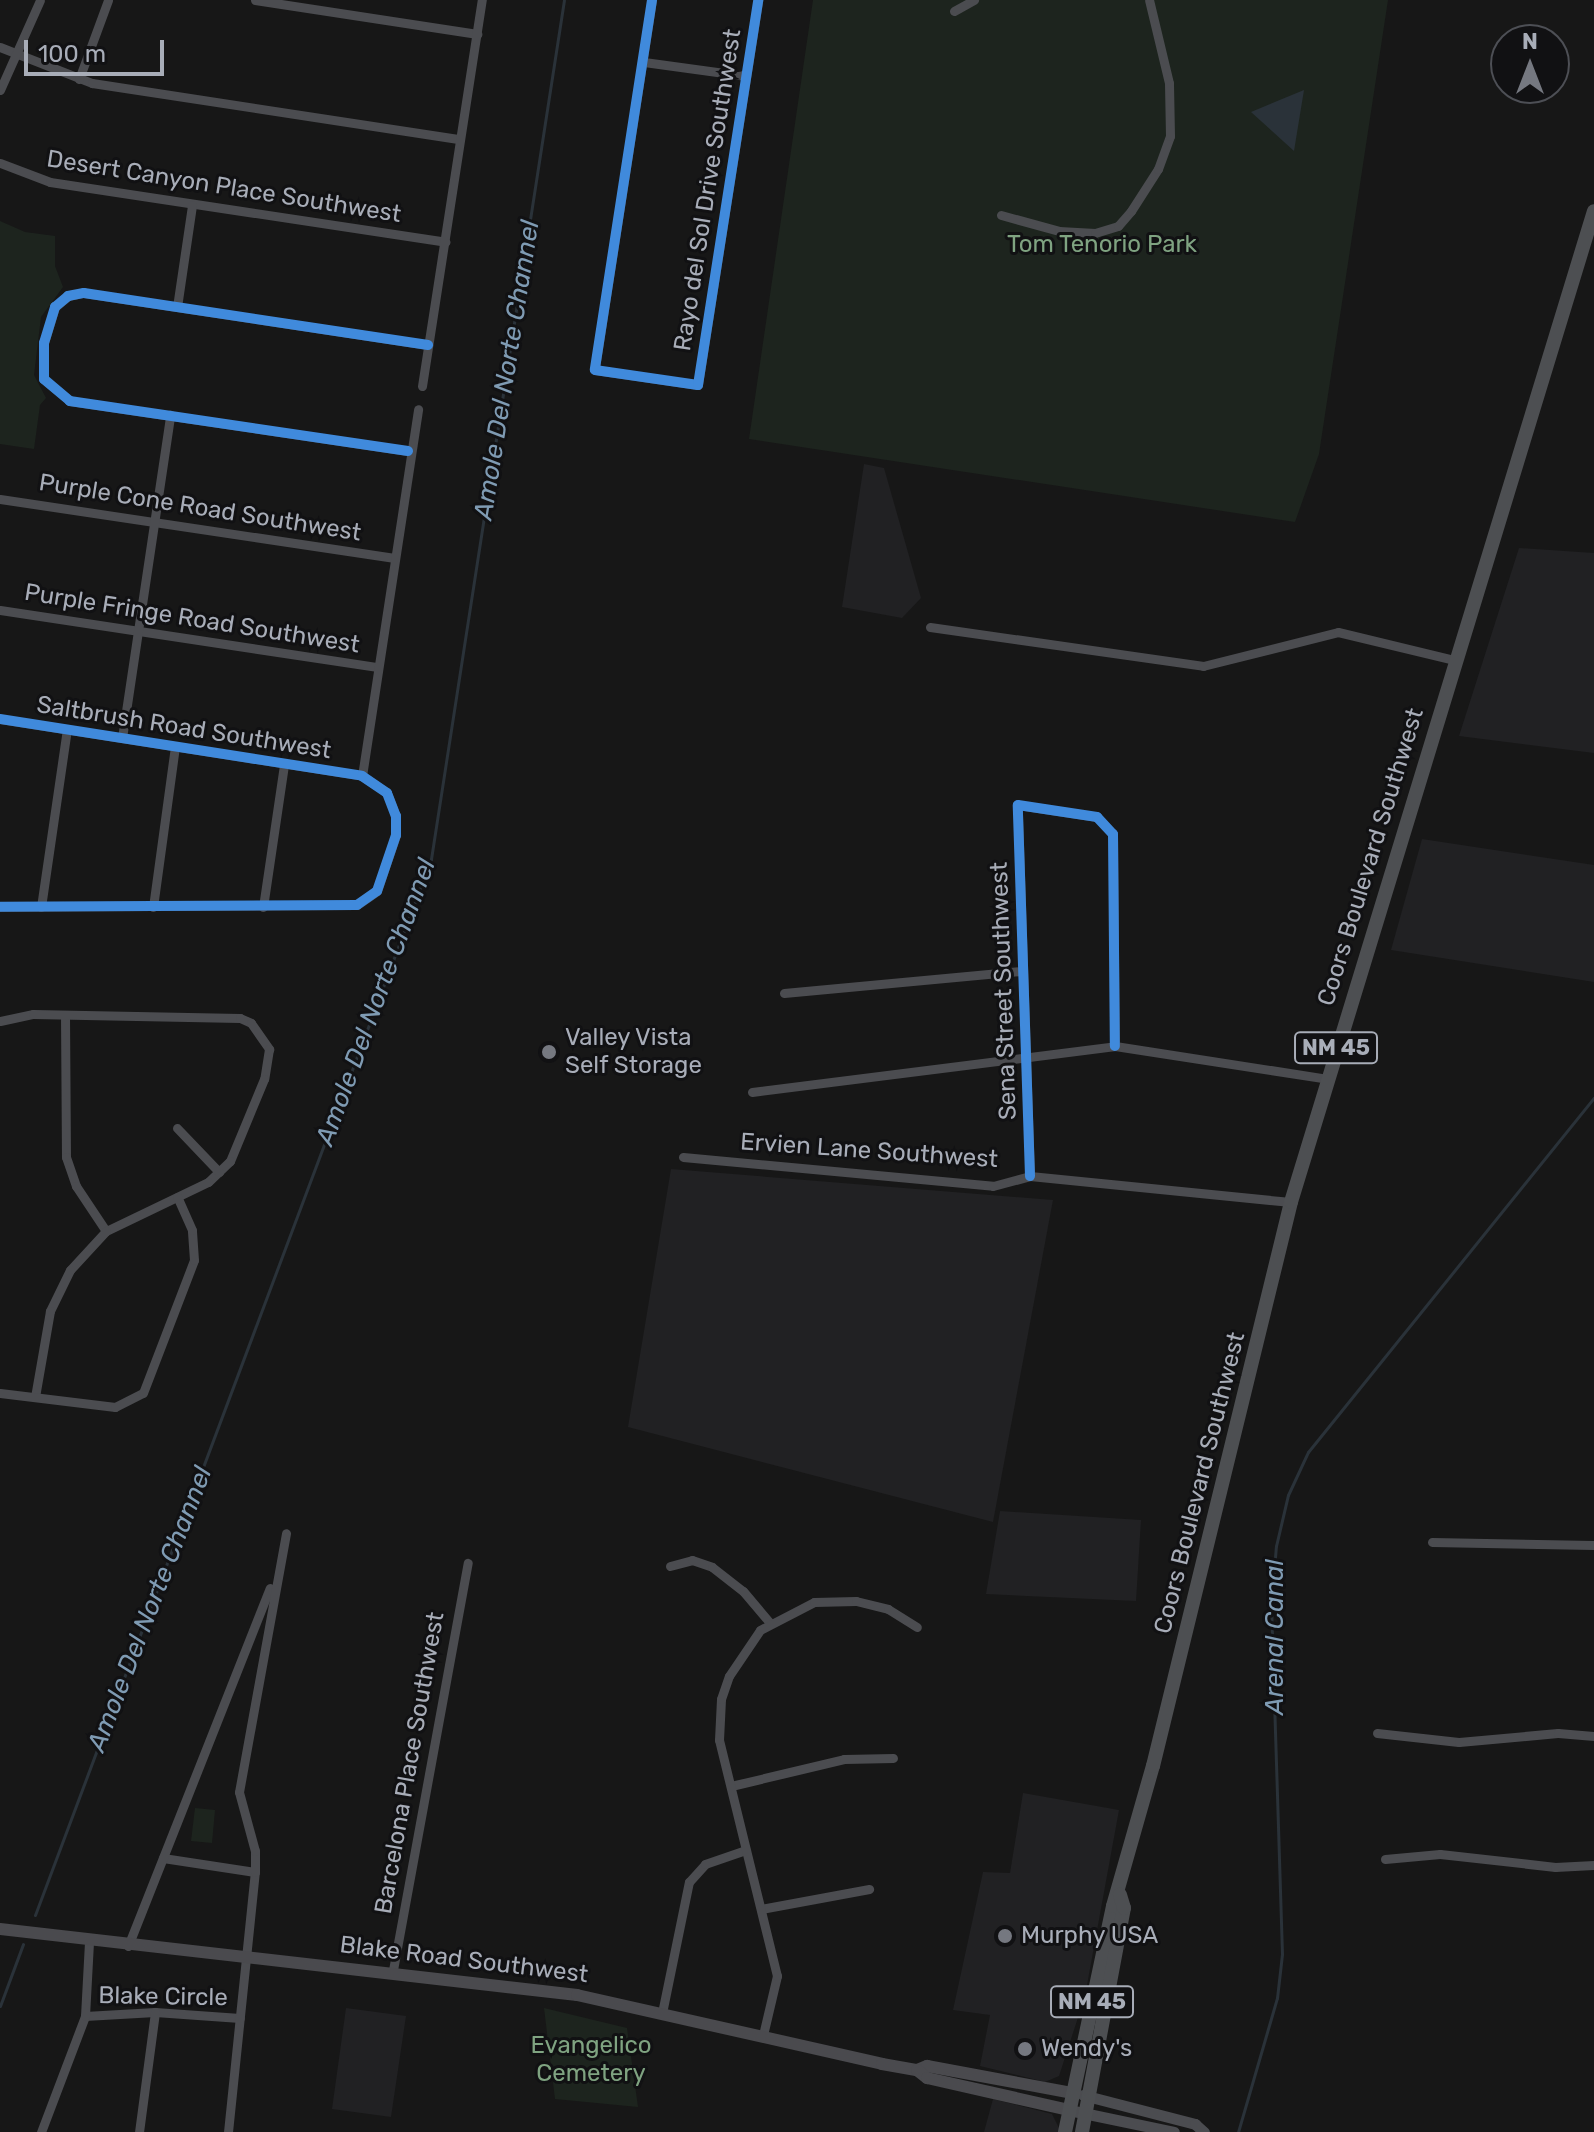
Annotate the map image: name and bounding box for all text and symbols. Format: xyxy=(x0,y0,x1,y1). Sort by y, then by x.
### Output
scale bar xyxy=(28,24,168,74)
north arrow xyxy=(1490,24,1570,104)
street label: Rayo del Sol Drive Southwest xyxy=(668,27,748,353)
text: N xyxy=(1522,28,1538,55)
text: 100 m xyxy=(38,40,106,68)
street label: Desert Canyon Place Southwest xyxy=(45,145,403,229)
water label: Amole Del Norte Channel xyxy=(468,218,546,522)
park label: Tom Tenorio Park xyxy=(1007,231,1197,259)
street label: Purple Cone Road Southwest xyxy=(37,468,363,548)
street label: Purple Fringe Road Southwest xyxy=(22,578,362,660)
street label: Saltbrush Road Southwest xyxy=(35,690,333,766)
street label: Coors Boulevard Southwest xyxy=(1312,705,1430,1009)
water label: Amole Del Norte Channel xyxy=(310,854,442,1150)
street label: Sena Street Southwest xyxy=(985,861,1023,1121)
place label: Valley Vista Self Storage xyxy=(565,1024,702,1080)
road number: NM 45 xyxy=(1294,1030,1378,1066)
marker: Valley Vista Self Storage xyxy=(540,1043,558,1061)
street label: Ervien Lane Southwest xyxy=(739,1128,999,1174)
street label: Coors Boulevard Southwest xyxy=(1149,1329,1251,1637)
water label: Amole Del Norte Channel xyxy=(81,1462,219,1756)
water label: Arenal Canal xyxy=(1259,1559,1291,1715)
street label: Barcelona Place Southwest xyxy=(369,1610,451,1916)
place label: Murphy USA xyxy=(1021,1922,1159,1950)
marker: Murphy USA xyxy=(996,1927,1014,1945)
street label: Blake Road Southwest xyxy=(338,1930,590,1990)
street label: Blake Circle xyxy=(98,1981,228,2013)
road number: NM 45 xyxy=(1050,1984,1134,2020)
park label: Evangelico Cemetery xyxy=(530,2032,652,2088)
place label: Wendy's xyxy=(1041,2035,1132,2063)
marker: Wendy's xyxy=(1016,2040,1034,2058)

